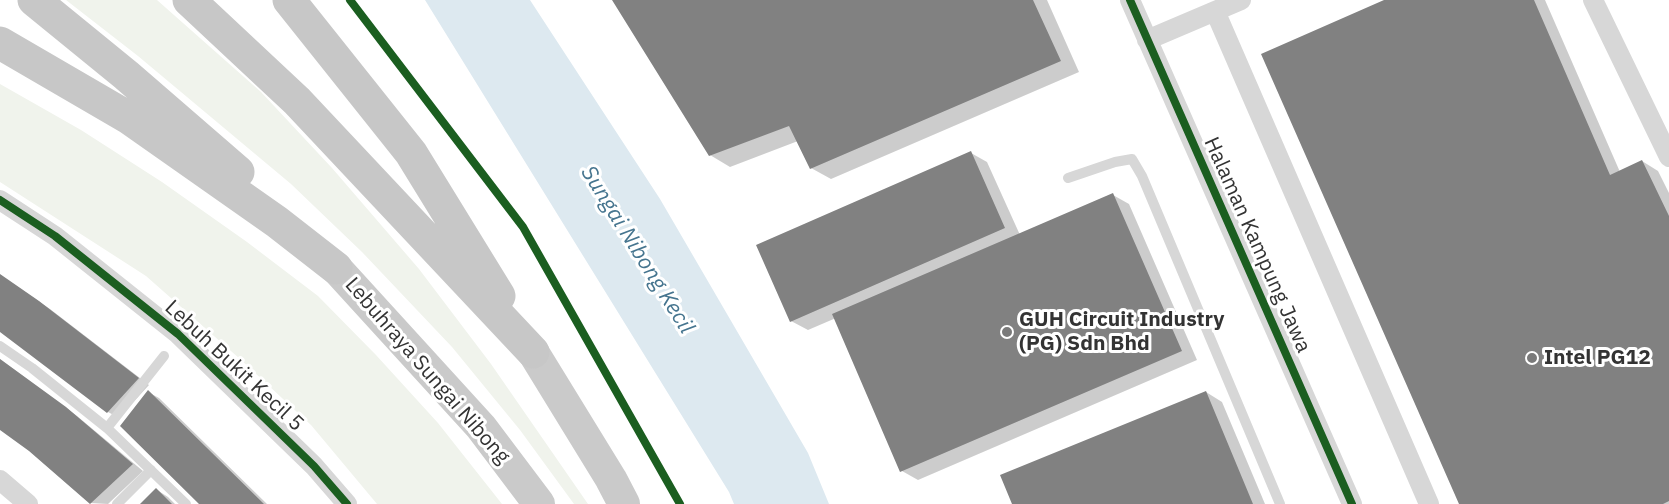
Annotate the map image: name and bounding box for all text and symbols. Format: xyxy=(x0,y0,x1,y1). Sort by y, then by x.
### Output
street label: Halaman Kampung Jawa xyxy=(1198,133,1316,357)
water label: Sungai Nibong Kecil xyxy=(575,161,699,339)
street label: Lebuhraya Sungai Nibong xyxy=(339,273,515,469)
street label: Lebuh Bukit Kecil 5 xyxy=(159,295,309,437)
place label: GUH Circuit Industry (PG) Sdn Bhd xyxy=(1019,307,1224,357)
marker: GUH Circuit Industry (PG) Sdn Bhd xyxy=(1000,325,1014,339)
place label: Intel PG12 xyxy=(1544,345,1651,371)
marker: Intel PG12 xyxy=(1525,351,1539,365)

